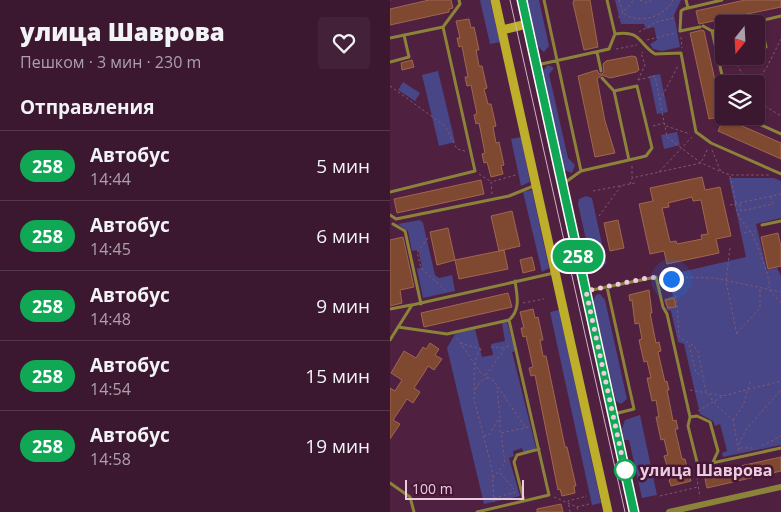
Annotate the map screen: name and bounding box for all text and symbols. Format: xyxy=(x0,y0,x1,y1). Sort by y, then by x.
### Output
text: улица Шаврова xyxy=(20,15,225,48)
north arrow xyxy=(715,15,765,65)
map controls xyxy=(715,15,765,125)
button: heart xyxy=(318,17,370,69)
text: Пешком · 3 мин · 230 m xyxy=(20,51,201,73)
button: layers xyxy=(715,75,765,125)
text: Отправления xyxy=(20,94,154,120)
text: Автобус xyxy=(90,142,170,168)
text: 5 мин xyxy=(316,153,370,179)
text: 258 xyxy=(32,154,63,178)
text: 14:44 xyxy=(90,168,131,190)
text: Автобус xyxy=(90,212,170,238)
text: 6 мин xyxy=(316,223,370,249)
text: 258 xyxy=(32,224,63,248)
text: 14:45 xyxy=(90,238,131,260)
line badge: 258 xyxy=(549,240,607,272)
text: 258 xyxy=(563,244,593,268)
your location xyxy=(659,267,684,292)
text: Автобус xyxy=(90,282,170,308)
text: 9 мин xyxy=(316,293,370,319)
text: 258 xyxy=(32,294,63,318)
text: 14:48 xyxy=(90,308,131,330)
text: Автобус xyxy=(90,352,170,378)
text: 15 мин xyxy=(305,363,370,389)
text: 258 xyxy=(32,364,63,388)
text: 14:54 xyxy=(90,378,131,400)
text: Автобус xyxy=(90,422,170,448)
text: 19 мин xyxy=(305,433,370,459)
text: 258 xyxy=(32,434,63,458)
text: 14:58 xyxy=(90,448,131,470)
marker: улица Шаврова xyxy=(614,459,636,481)
place label: улица Шаврова xyxy=(640,459,773,481)
scale bar xyxy=(405,477,524,500)
text: 100 m xyxy=(412,479,453,498)

